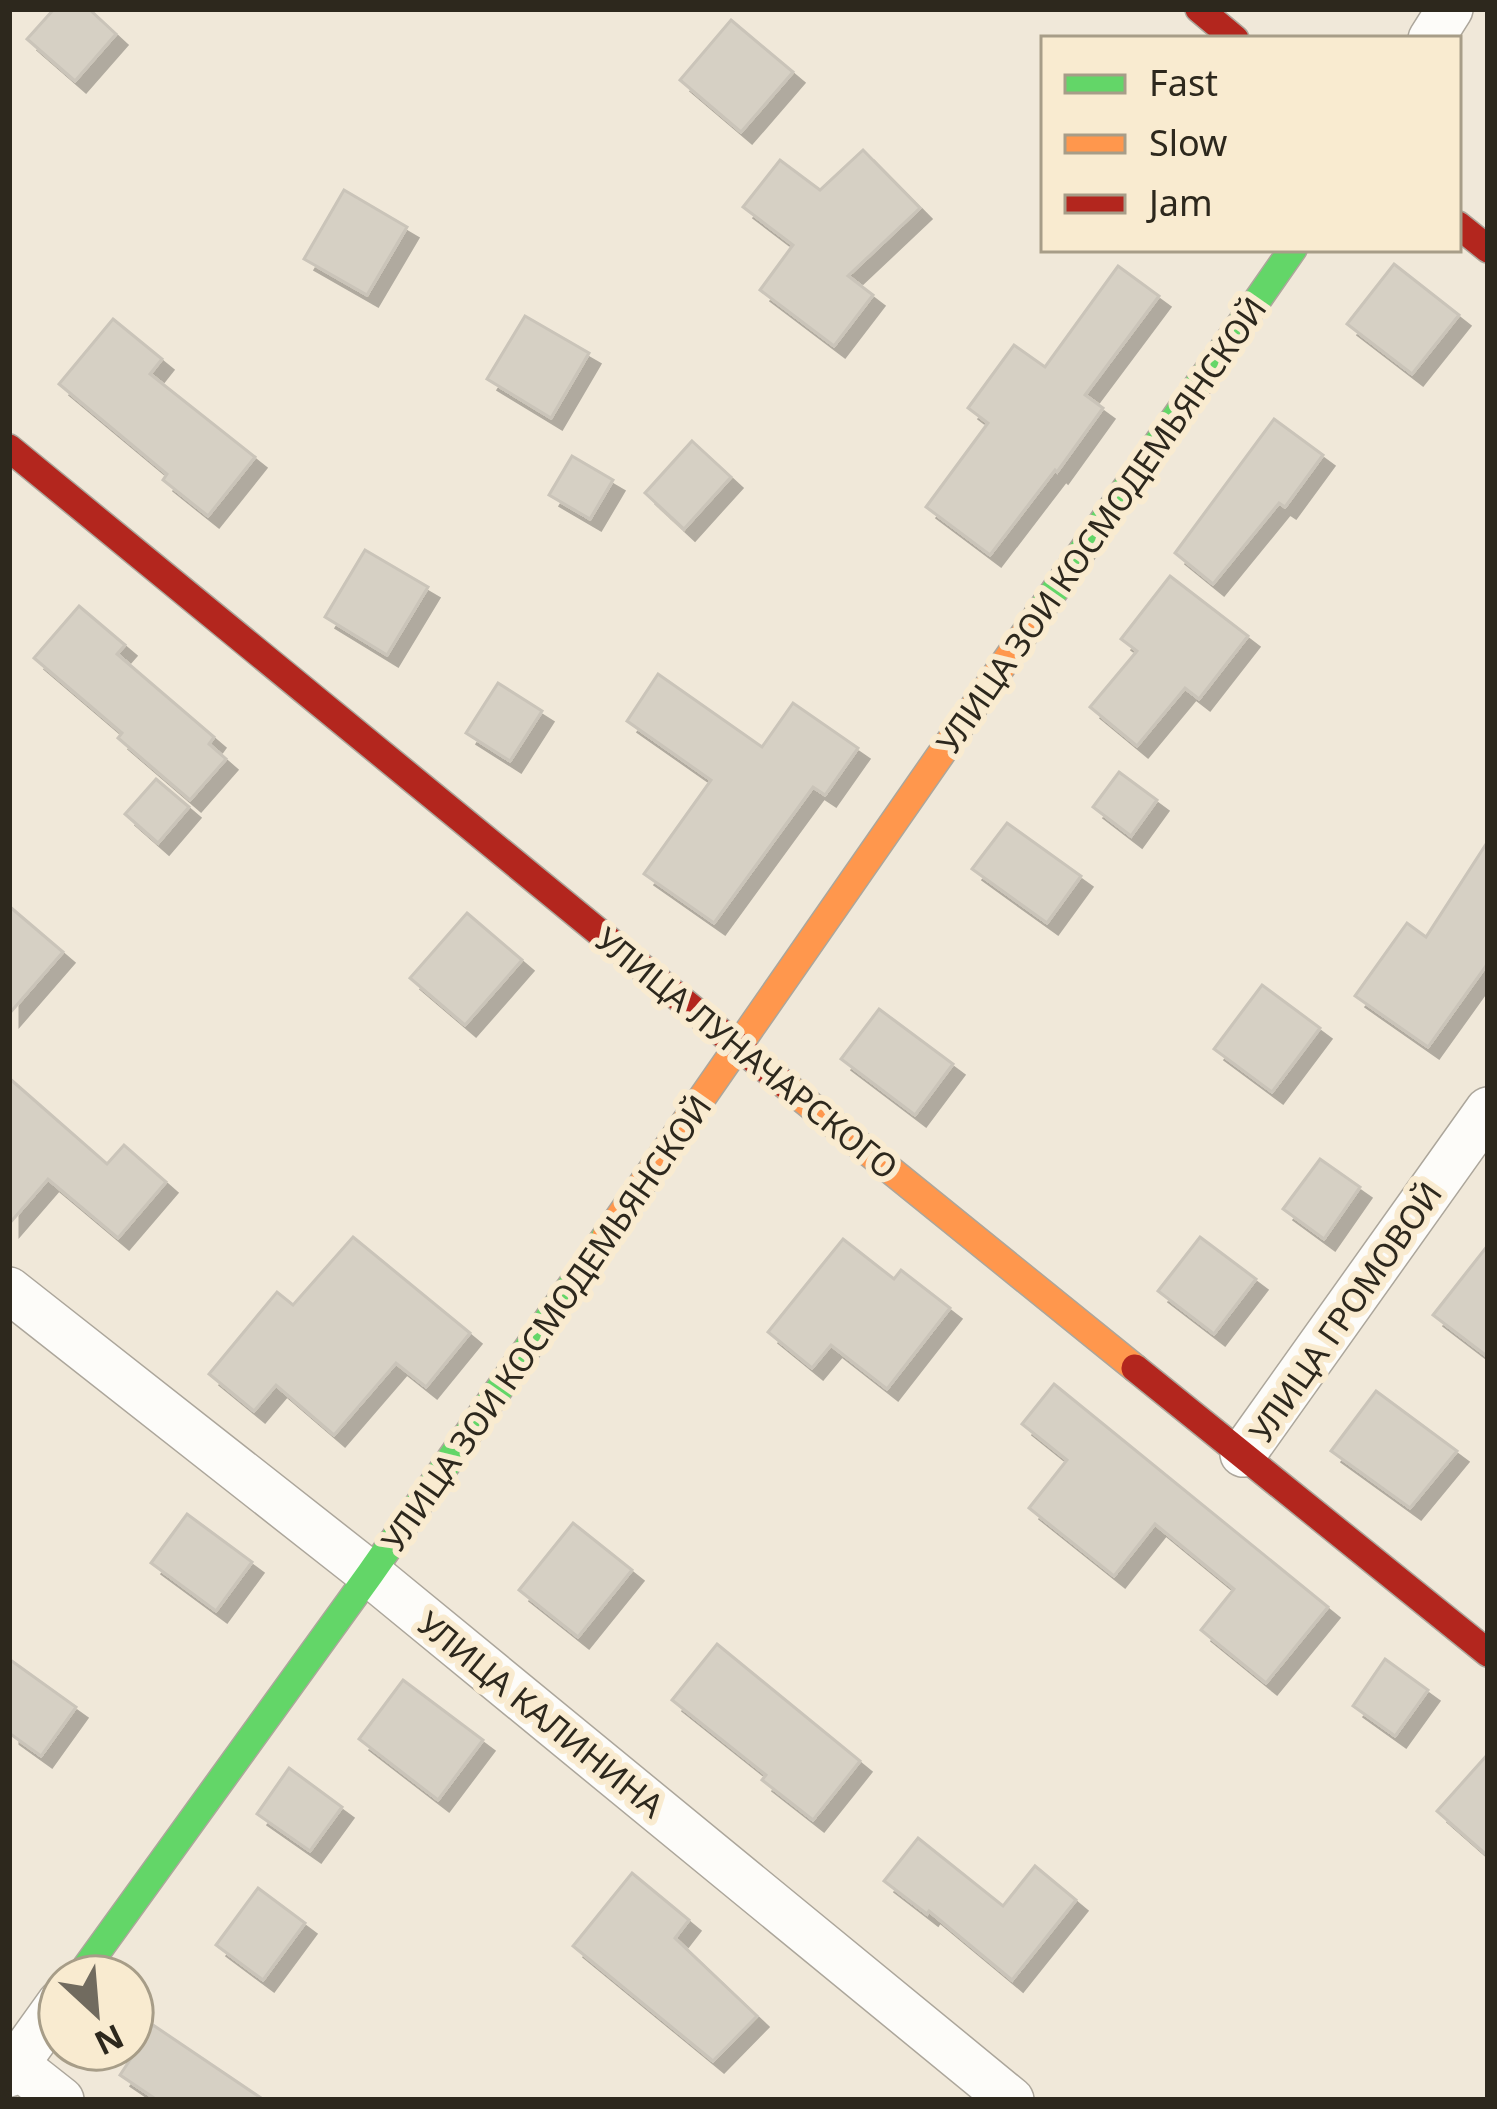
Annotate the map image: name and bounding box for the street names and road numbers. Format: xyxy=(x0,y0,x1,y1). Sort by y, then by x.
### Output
street label: УЛИЦА ЗОИ КОСМОДЕМЬЯНСКОЙ xyxy=(926,288,1276,762)
street label: УЛИЦА ЛУНАЧАРСКОГО xyxy=(586,917,908,1189)
street label: УЛИЦА ЗОИ КОСМОДЕМЬЯНСКОЙ xyxy=(371,1086,721,1560)
street label: УЛИЦА ГРОМОВОЙ xyxy=(1238,1173,1452,1451)
street label: УЛИЦА КАЛИНИНА xyxy=(409,1601,674,1828)

